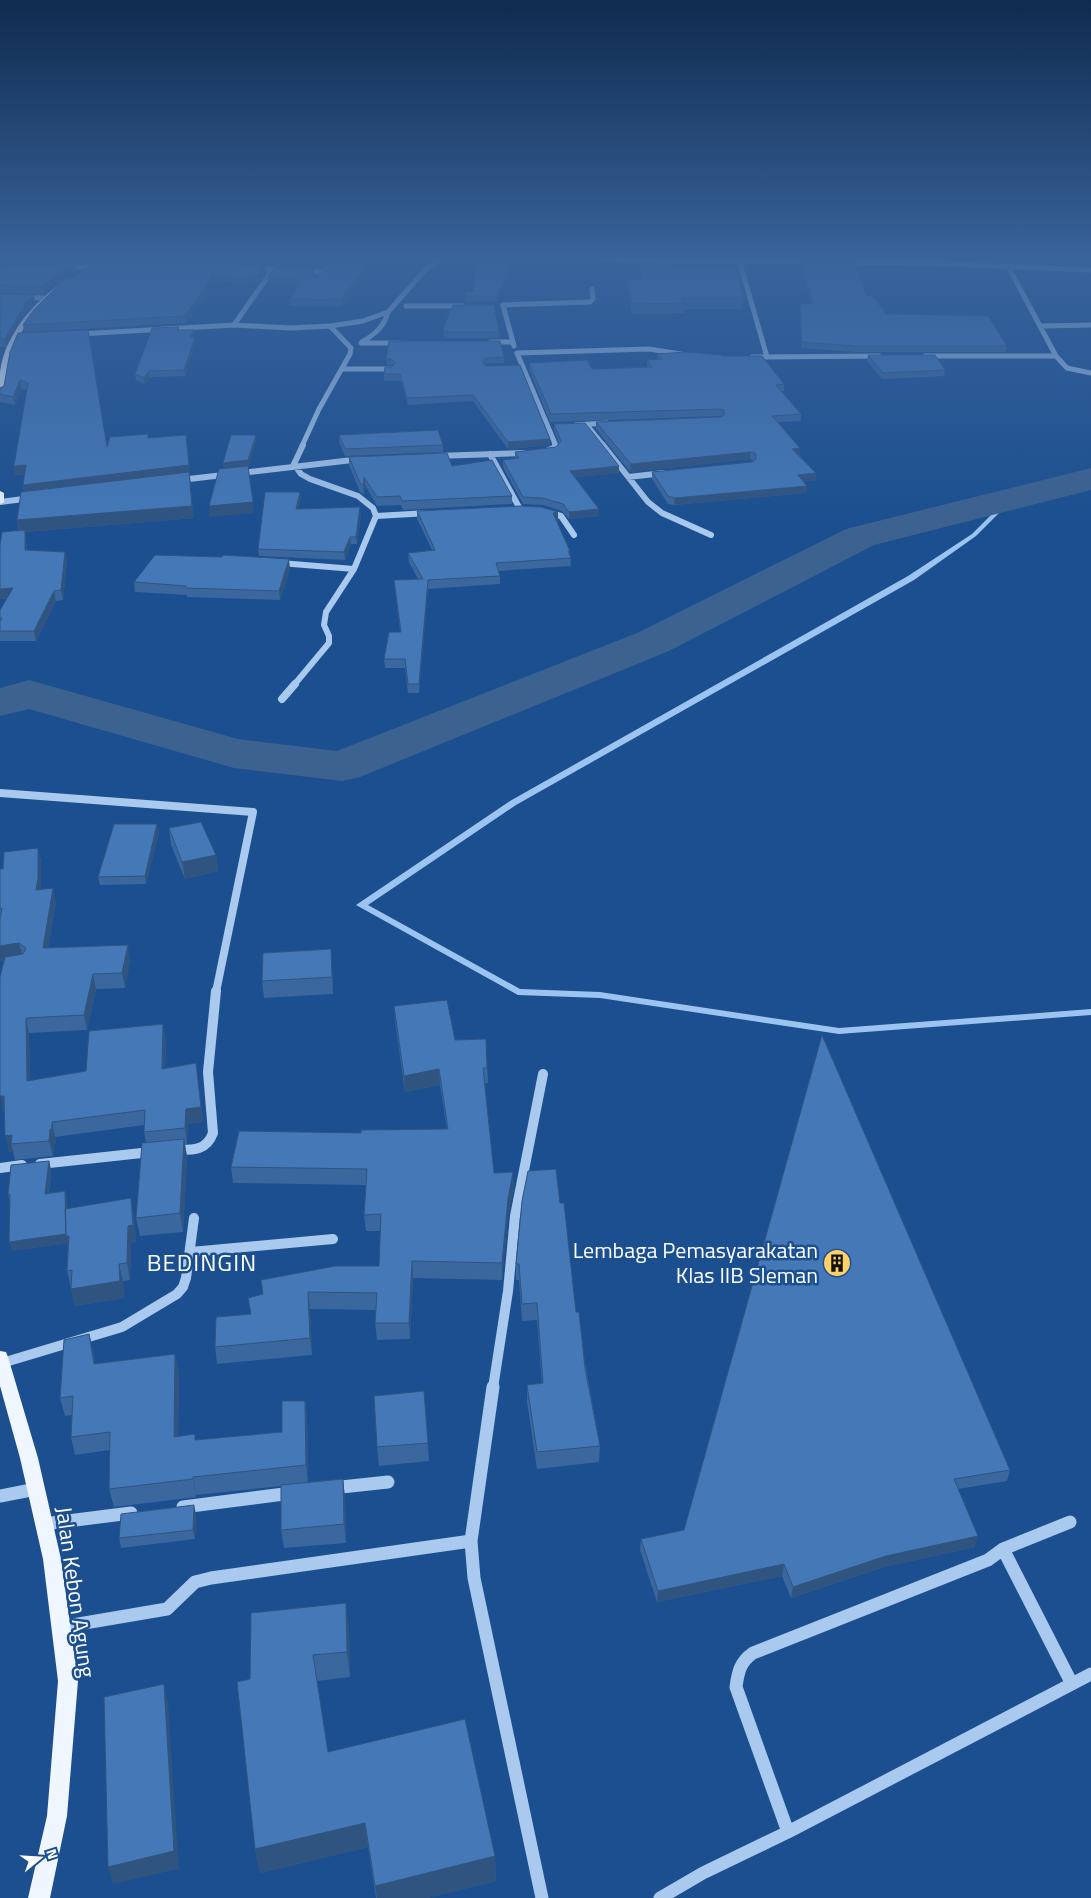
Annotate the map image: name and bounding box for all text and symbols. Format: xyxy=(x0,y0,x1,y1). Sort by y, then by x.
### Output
place label: Lembaga Pemasyarakatan Klas IIB Sleman xyxy=(573,1233,818,1292)
district label: BEDINGIN xyxy=(147,1244,257,1280)
building icon: Lembaga Pemasyarakatan Klas IIB Sleman xyxy=(822,1248,852,1278)
street label: Jalan Kebon Agung xyxy=(47,1504,105,1680)
north arrow xyxy=(15,1833,65,1883)
text: N xyxy=(41,1846,64,1862)

